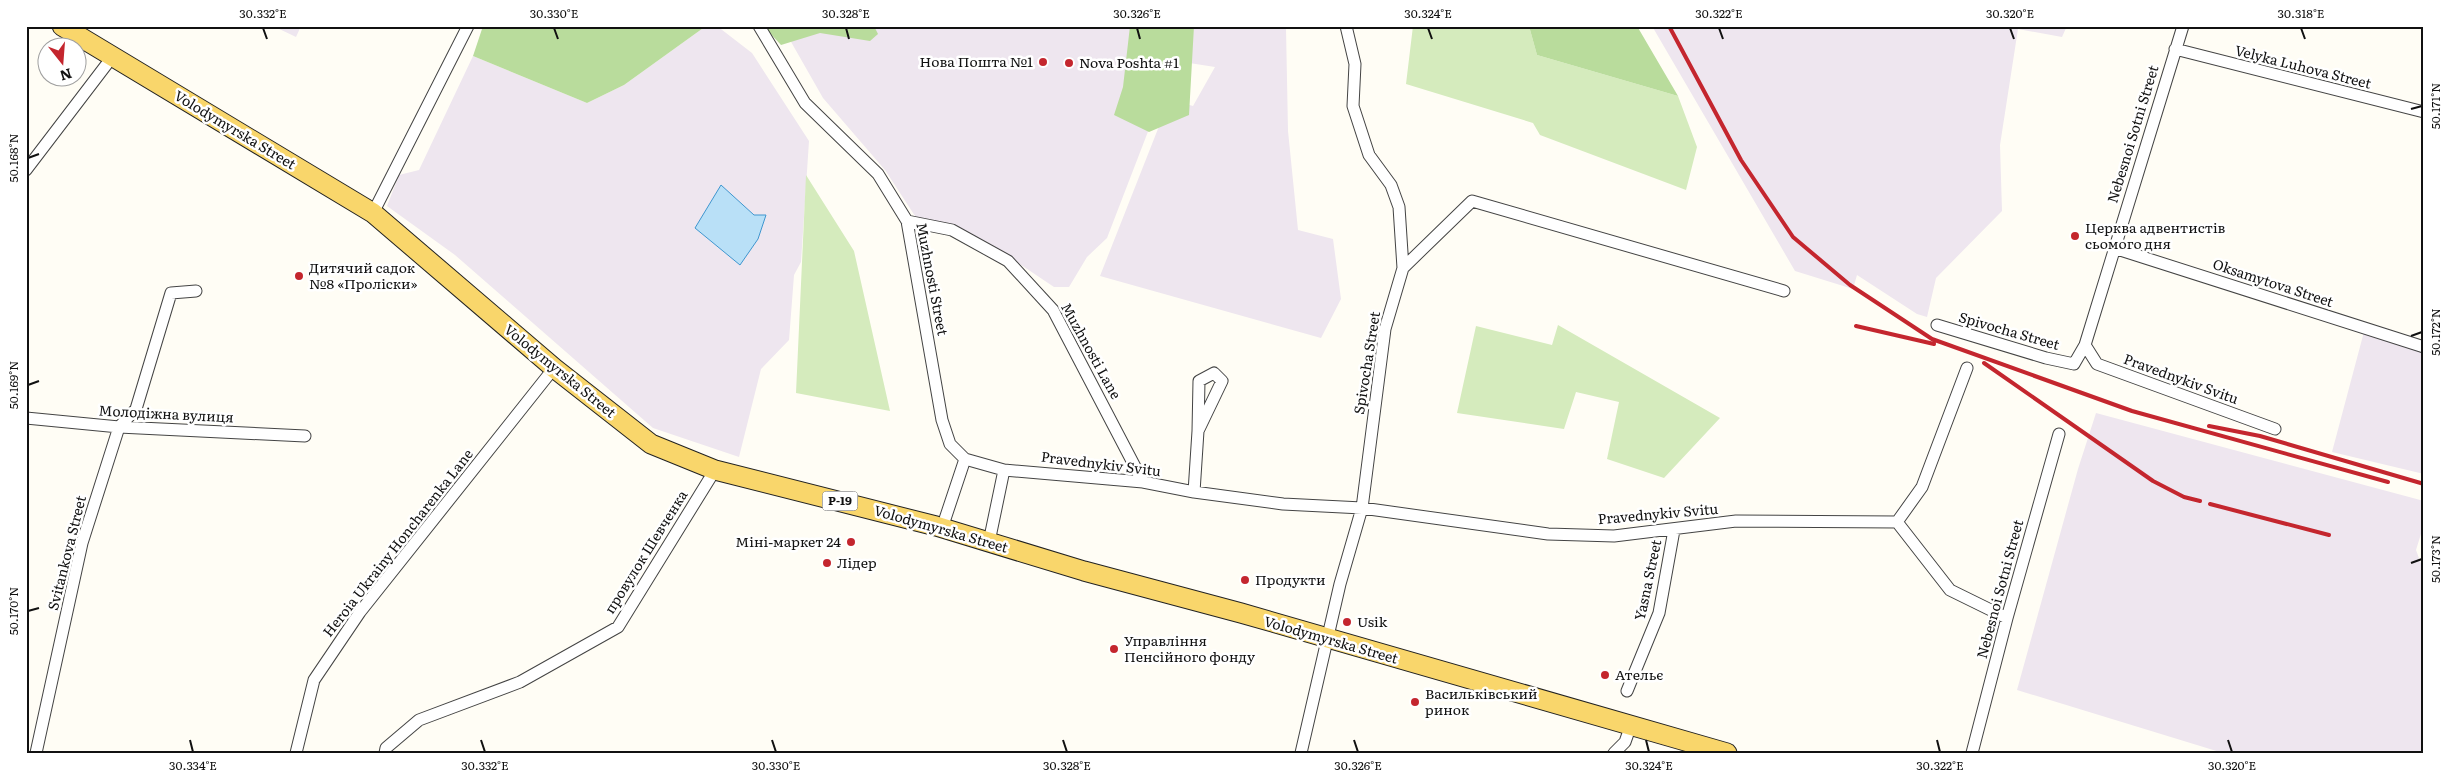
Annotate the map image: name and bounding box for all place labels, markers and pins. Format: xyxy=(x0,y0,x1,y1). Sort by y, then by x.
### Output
place label: Нова Пошта №1 xyxy=(920,51,1033,71)
place label: Nova Poshta #1 xyxy=(1079,52,1179,72)
marker: Нова Пошта №1 xyxy=(1037,56,1049,68)
marker: Nova Poshta #1 xyxy=(1063,57,1075,69)
place label: Церква адвентистів сьомого дня xyxy=(2085,217,2226,253)
marker: Церква адвентистів сьомого дня xyxy=(2069,230,2081,242)
place label: Дитячий садок №8 «Проліски» xyxy=(309,257,418,293)
marker: Дитячий садок №8 «Проліски» xyxy=(293,270,305,282)
place label: Міні-маркет 24 xyxy=(735,531,841,551)
marker: Міні-маркет 24 xyxy=(845,536,857,548)
place label: Лідер xyxy=(837,552,877,572)
marker: Лідер xyxy=(821,557,833,569)
place label: Продукти xyxy=(1255,569,1326,589)
marker: Продукти xyxy=(1239,574,1251,586)
place label: Usik xyxy=(1357,611,1388,631)
marker: Usik xyxy=(1341,616,1353,628)
place label: Управління Пенсійного фонду xyxy=(1124,630,1256,666)
marker: Управління Пенсійного фонду xyxy=(1108,643,1120,655)
place label: Ательє xyxy=(1615,664,1663,684)
marker: Ательє xyxy=(1599,669,1611,681)
place label: Васильківський ринок xyxy=(1425,683,1538,719)
marker: Васильківський ринок xyxy=(1409,696,1421,708)

